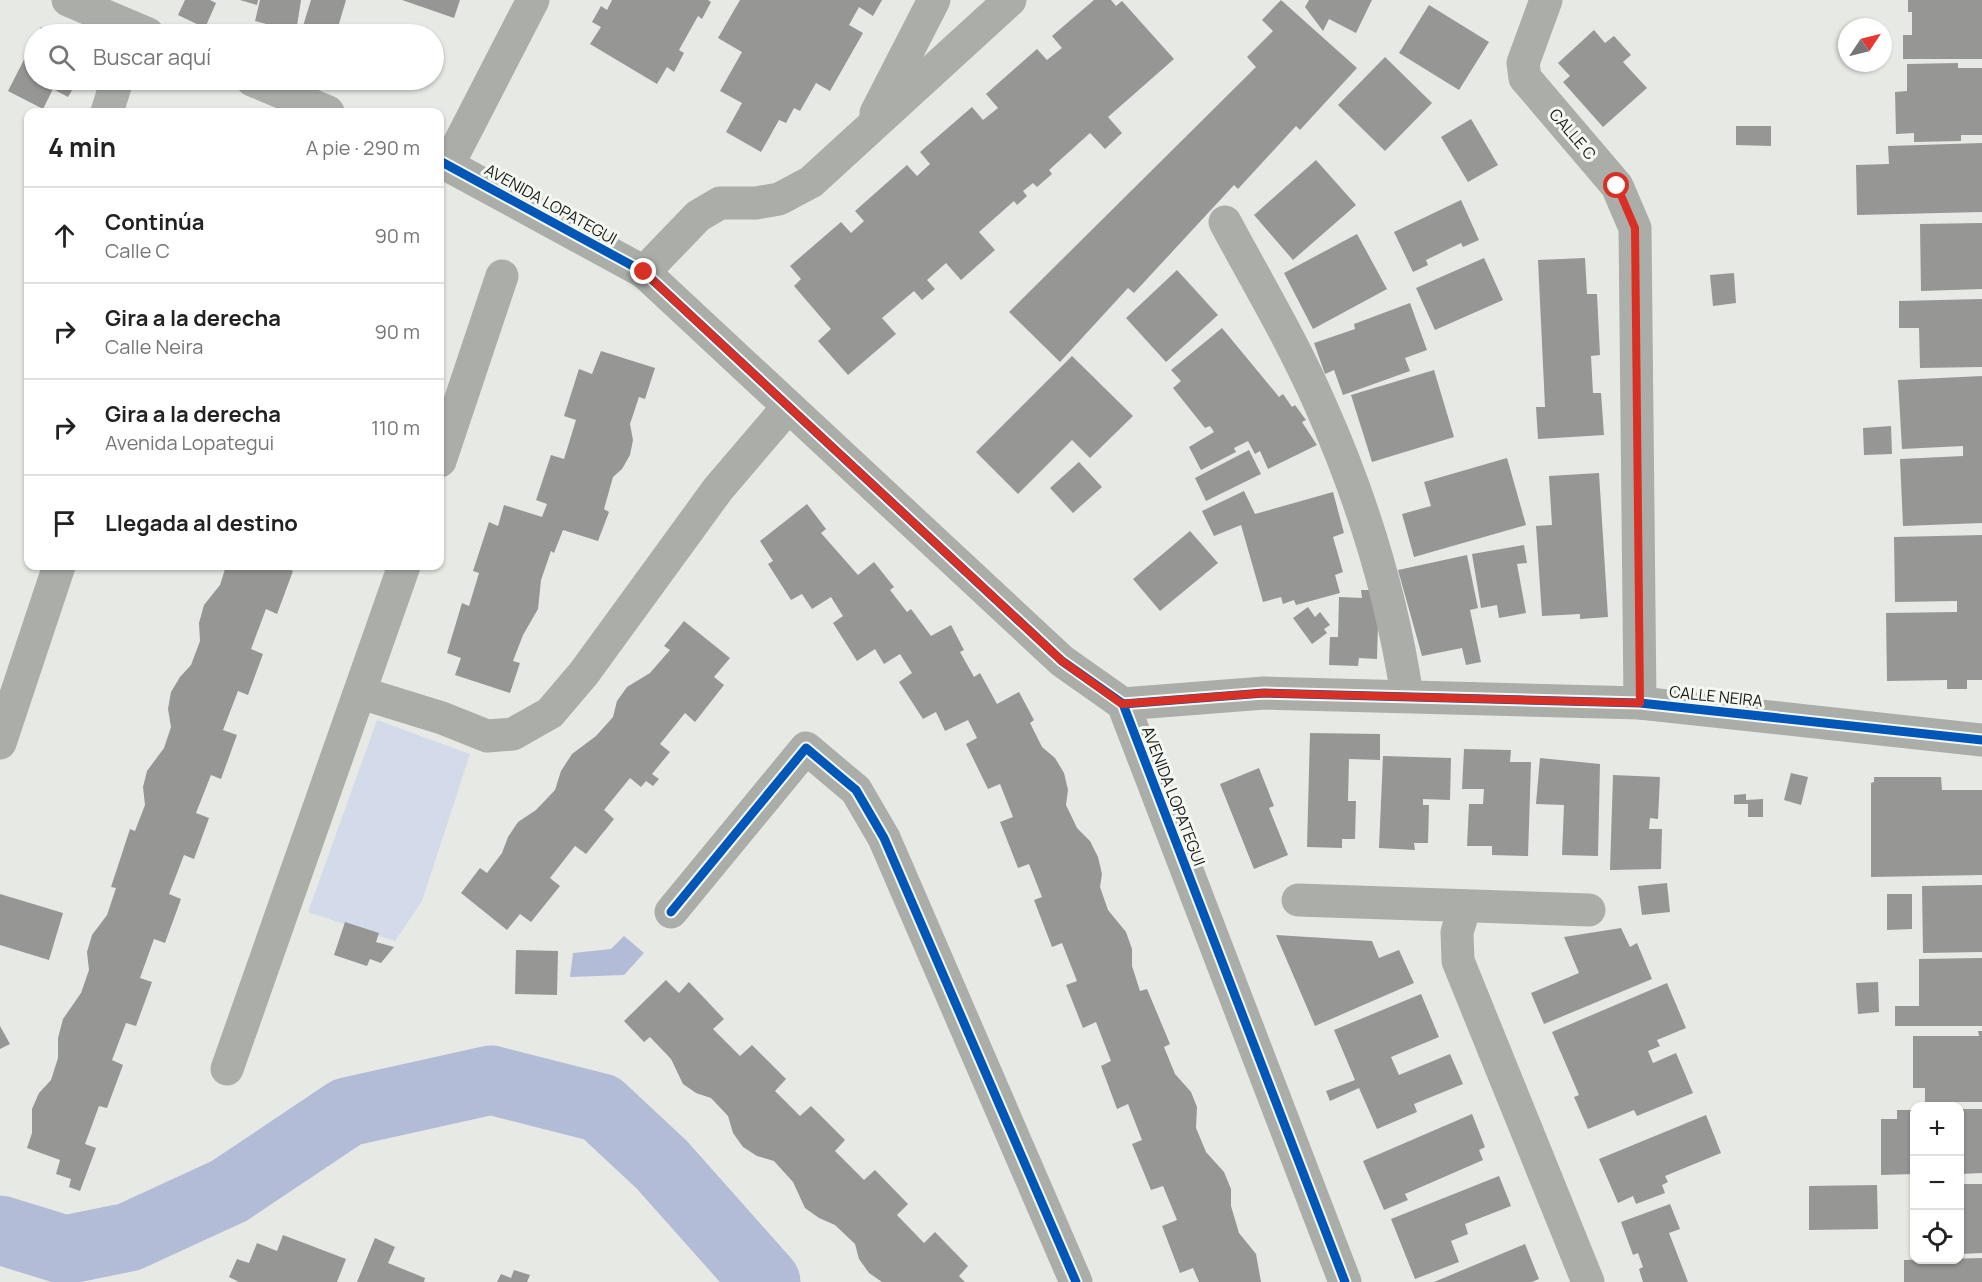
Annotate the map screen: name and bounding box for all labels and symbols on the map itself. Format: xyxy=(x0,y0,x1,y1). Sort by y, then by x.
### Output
north arrow xyxy=(1838,18,1892,72)
street label: CALLE C xyxy=(1545,104,1601,164)
street label: AVENIDA LOPATEGUI xyxy=(481,158,621,250)
route start xyxy=(1603,172,1629,198)
route end xyxy=(630,258,656,284)
street label: CALLE NEIRA xyxy=(1668,680,1764,712)
street label: AVENIDA LOPATEGUI xyxy=(1137,723,1211,869)

